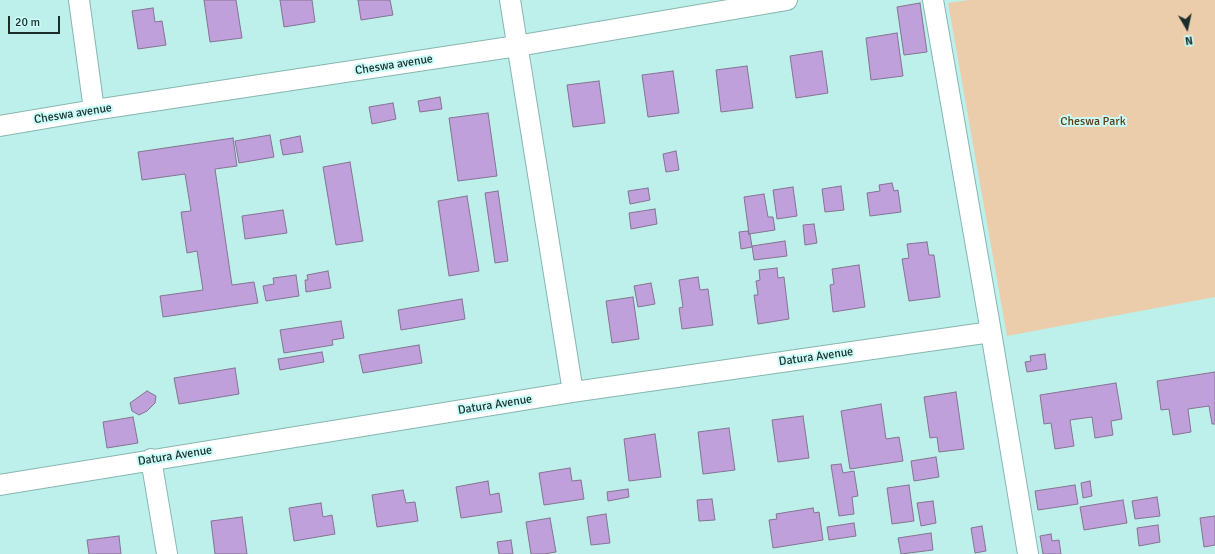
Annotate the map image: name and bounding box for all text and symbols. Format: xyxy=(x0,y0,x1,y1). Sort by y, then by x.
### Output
scale bar xyxy=(10,8,62,34)
north arrow xyxy=(1167,8,1207,48)
text: 20 m xyxy=(15,15,40,30)
text: N xyxy=(1184,33,1194,47)
street label: Cheswa avenue xyxy=(354,52,434,78)
street label: Cheswa avenue xyxy=(33,101,113,127)
park label: Cheswa Park xyxy=(1060,115,1126,129)
street label: Datura Avenue xyxy=(778,345,854,369)
street label: Datura Avenue xyxy=(457,392,533,418)
street label: Datura Avenue xyxy=(137,443,213,469)

